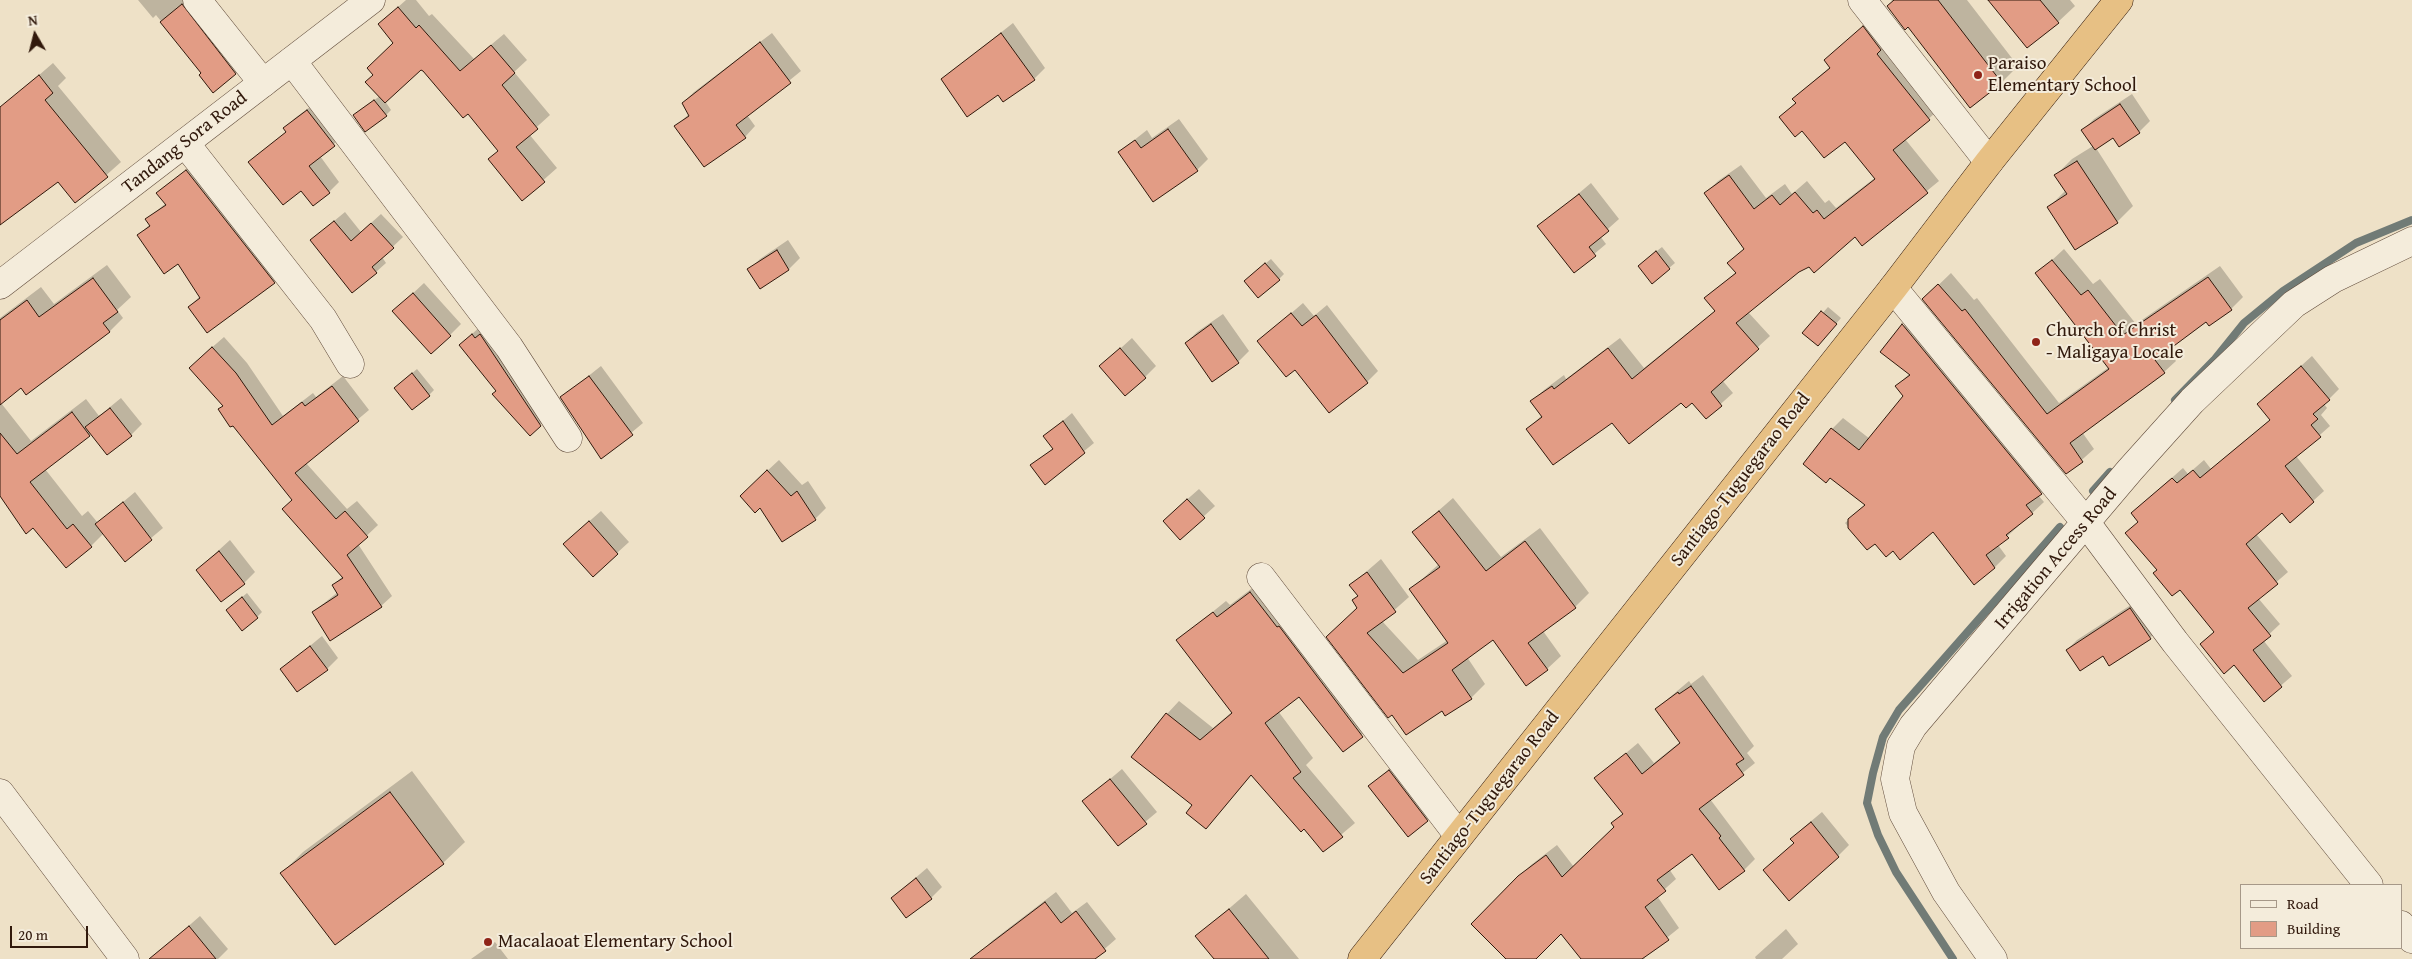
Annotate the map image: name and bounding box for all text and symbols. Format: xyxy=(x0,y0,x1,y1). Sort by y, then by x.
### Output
north arrow xyxy=(10,10,60,60)
text: N xyxy=(27,10,39,31)
place label: Paraiso Elementary School xyxy=(1988,53,2137,97)
marker: Paraiso Elementary School xyxy=(1972,69,1984,81)
street label: Tandang Sora Road xyxy=(118,87,252,199)
place label: Church of Christ - Maligaya Locale xyxy=(2046,320,2183,364)
marker: Church of Christ - Maligaya Locale xyxy=(2030,336,2042,348)
street label: Santiago-Tuguegarao Road xyxy=(1666,389,1816,571)
street label: Irrigation Access Road xyxy=(1990,483,2122,635)
street label: Santiago-Tuguegarao Road xyxy=(1415,707,1565,889)
legend xyxy=(2240,884,2402,949)
text: Road xyxy=(2287,893,2318,914)
scale bar xyxy=(12,916,90,948)
text: Building xyxy=(2287,918,2340,939)
text: 20 m xyxy=(18,924,48,945)
place label: Macalaoat Elementary School xyxy=(498,931,733,953)
marker: Macalaoat Elementary School xyxy=(482,936,494,948)

